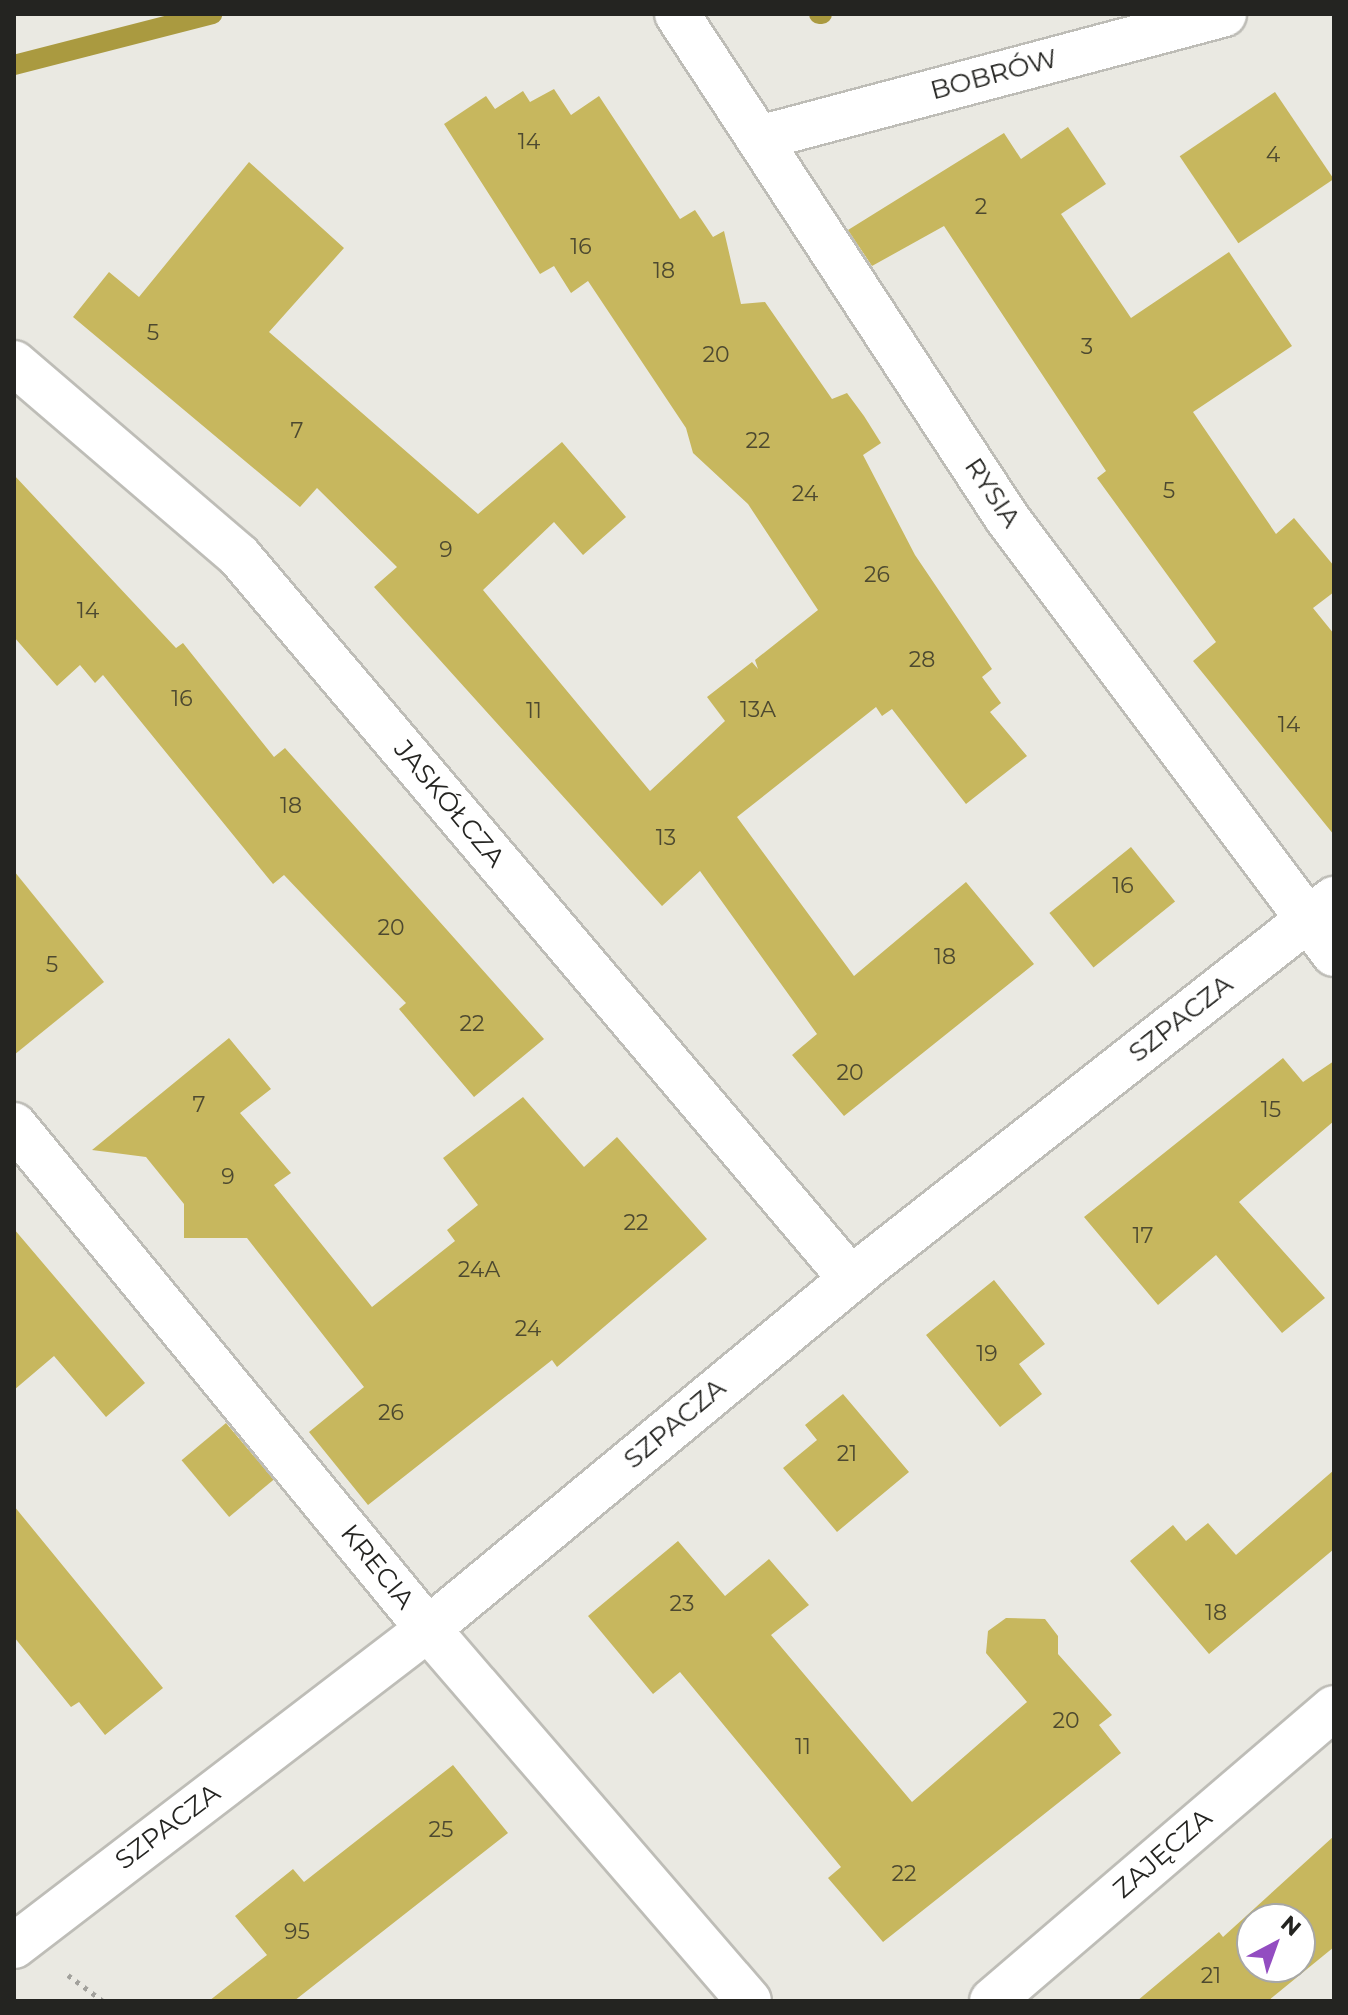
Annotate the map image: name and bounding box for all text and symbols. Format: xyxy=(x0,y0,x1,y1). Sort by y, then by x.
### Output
street label: BOBRÓW xyxy=(927,43,1061,107)
house number: 14 xyxy=(518,129,540,155)
house number: 4 xyxy=(1266,142,1280,168)
house number: 2 xyxy=(975,194,987,220)
house number: 16 xyxy=(570,234,592,260)
house number: 18 xyxy=(653,258,675,284)
house number: 5 xyxy=(147,320,159,346)
house number: 3 xyxy=(1081,334,1093,360)
house number: 20 xyxy=(702,342,730,368)
house number: 7 xyxy=(291,418,303,444)
house number: 22 xyxy=(746,428,770,454)
street label: RYSIA xyxy=(957,452,1027,534)
house number: 5 xyxy=(1163,478,1175,504)
house number: 24 xyxy=(792,481,818,507)
house number: 9 xyxy=(439,537,453,563)
house number: 26 xyxy=(864,562,890,588)
house number: 14 xyxy=(77,598,99,624)
house number: 28 xyxy=(909,647,935,673)
house number: 16 xyxy=(171,686,193,712)
house number: 13A xyxy=(740,697,776,723)
house number: 11 xyxy=(526,698,542,724)
house number: 14 xyxy=(1278,712,1300,738)
street label: JASKÓŁCZA xyxy=(387,734,511,874)
house number: 18 xyxy=(280,793,302,819)
house number: 13 xyxy=(656,825,676,851)
house number: 16 xyxy=(1112,873,1134,899)
house number: 20 xyxy=(377,915,405,941)
house number: 18 xyxy=(934,944,956,970)
house number: 5 xyxy=(46,952,58,978)
street label: SZPACZA xyxy=(1123,969,1239,1069)
house number: 22 xyxy=(460,1011,484,1037)
house number: 20 xyxy=(836,1060,864,1086)
house number: 7 xyxy=(193,1092,205,1118)
house number: 15 xyxy=(1261,1097,1281,1123)
house number: 9 xyxy=(221,1164,235,1190)
house number: 22 xyxy=(624,1210,648,1236)
house number: 17 xyxy=(1133,1223,1153,1249)
house number: 24A xyxy=(458,1257,500,1283)
house number: 24 xyxy=(515,1316,541,1342)
house number: 19 xyxy=(976,1341,998,1367)
street label: SZPACZA xyxy=(618,1373,732,1475)
house number: 26 xyxy=(378,1400,404,1426)
house number: 21 xyxy=(837,1441,857,1467)
street label: KRECIA xyxy=(334,1519,420,1615)
house number: 23 xyxy=(670,1591,694,1617)
house number: 18 xyxy=(1205,1600,1227,1626)
house number: 20 xyxy=(1052,1708,1080,1734)
house number: 11 xyxy=(795,1734,811,1760)
street label: SZPACZA xyxy=(110,1778,226,1876)
street label: ZAJĘCZA xyxy=(1107,1803,1219,1905)
house number: 25 xyxy=(429,1817,453,1843)
house number: 22 xyxy=(892,1861,916,1887)
north arrow xyxy=(1236,1903,1316,1983)
text: N xyxy=(1275,1910,1306,1942)
house number: 95 xyxy=(284,1919,310,1945)
house number: 21 xyxy=(1201,1963,1221,1989)

